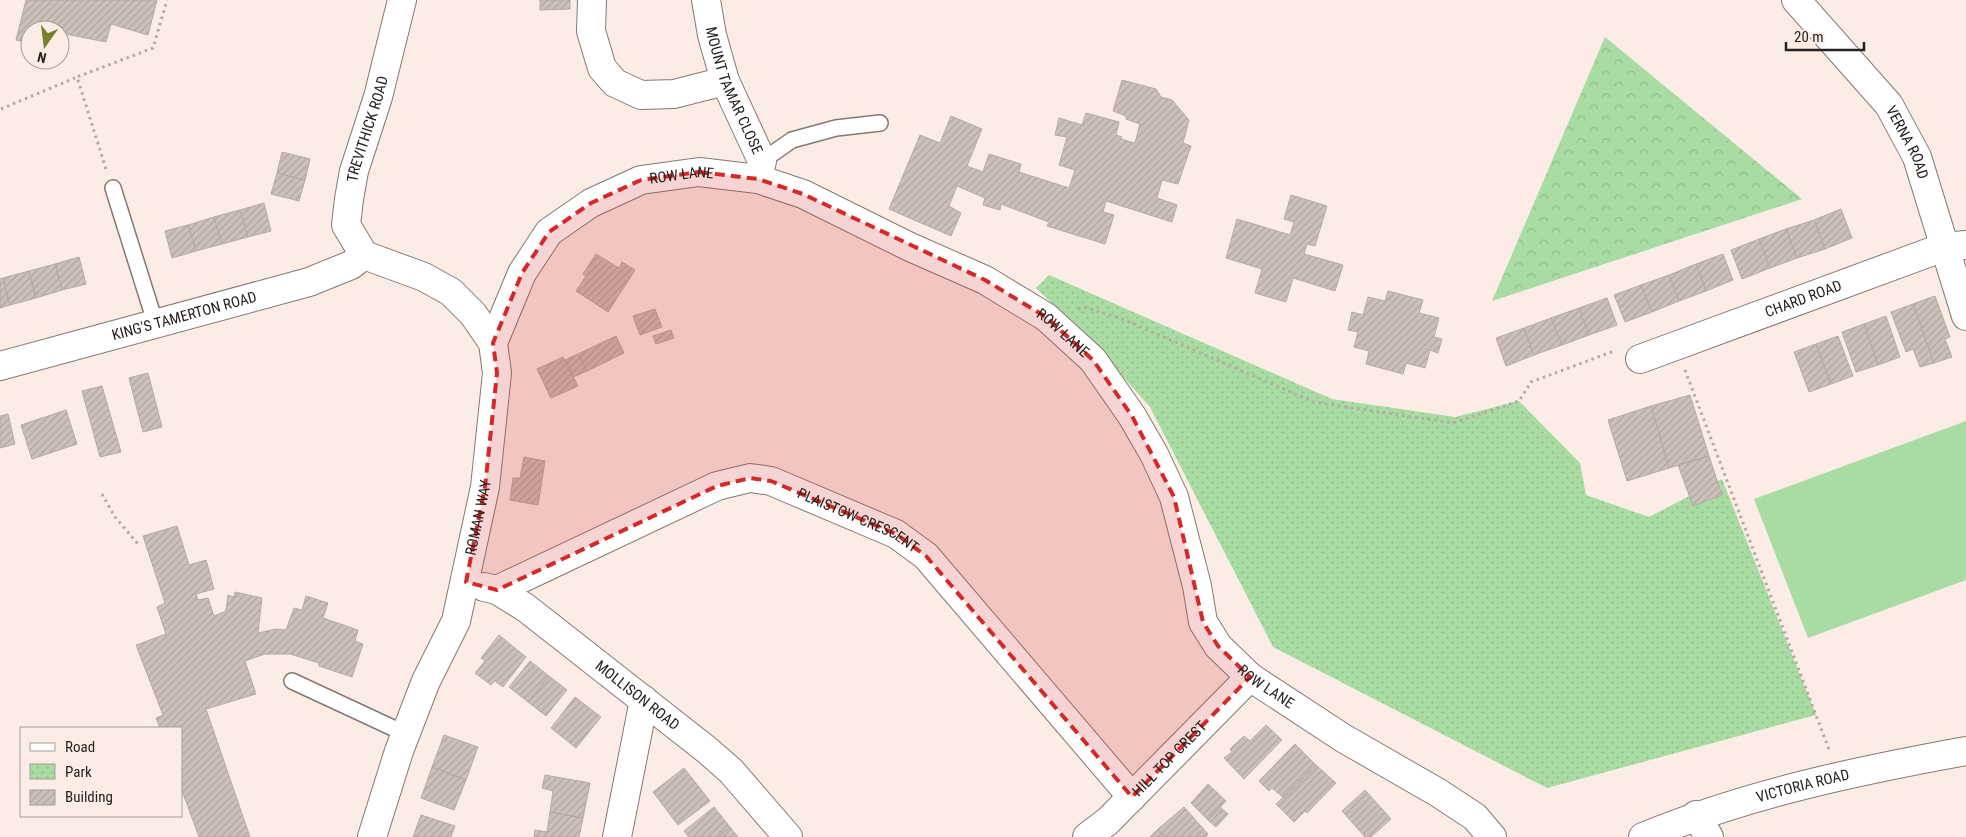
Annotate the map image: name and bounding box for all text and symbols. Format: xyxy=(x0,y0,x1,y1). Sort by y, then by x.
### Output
north arrow xyxy=(20,20,70,70)
scale bar xyxy=(1786,20,1864,52)
street label: MOUNT TAMAR CLOSE xyxy=(702,25,767,157)
text: 20 m xyxy=(1794,28,1824,46)
text: N xyxy=(36,49,48,66)
street label: TREVITHICK ROAD xyxy=(343,74,392,184)
street label: VERNA ROAD xyxy=(1882,102,1932,181)
street label: ROW LANE xyxy=(648,163,715,188)
street label: CHARD ROAD xyxy=(1762,276,1844,321)
street label: KING'S TAMERTON ROAD xyxy=(110,288,259,344)
street label: ROW LANE xyxy=(1033,304,1093,361)
street label: ROMAN WAY xyxy=(461,479,495,557)
street label: PLAISTOW CRESCENT xyxy=(795,484,922,557)
street label: MOLLISON ROAD xyxy=(592,657,683,734)
street label: ROW LANE xyxy=(1234,661,1297,712)
street label: HILL TOP CREST xyxy=(1129,717,1211,800)
legend xyxy=(20,727,182,817)
text: Road xyxy=(65,738,95,756)
text: Park xyxy=(65,763,92,781)
street label: VICTORIA ROAD xyxy=(1754,766,1851,806)
text: Building xyxy=(65,788,113,806)

